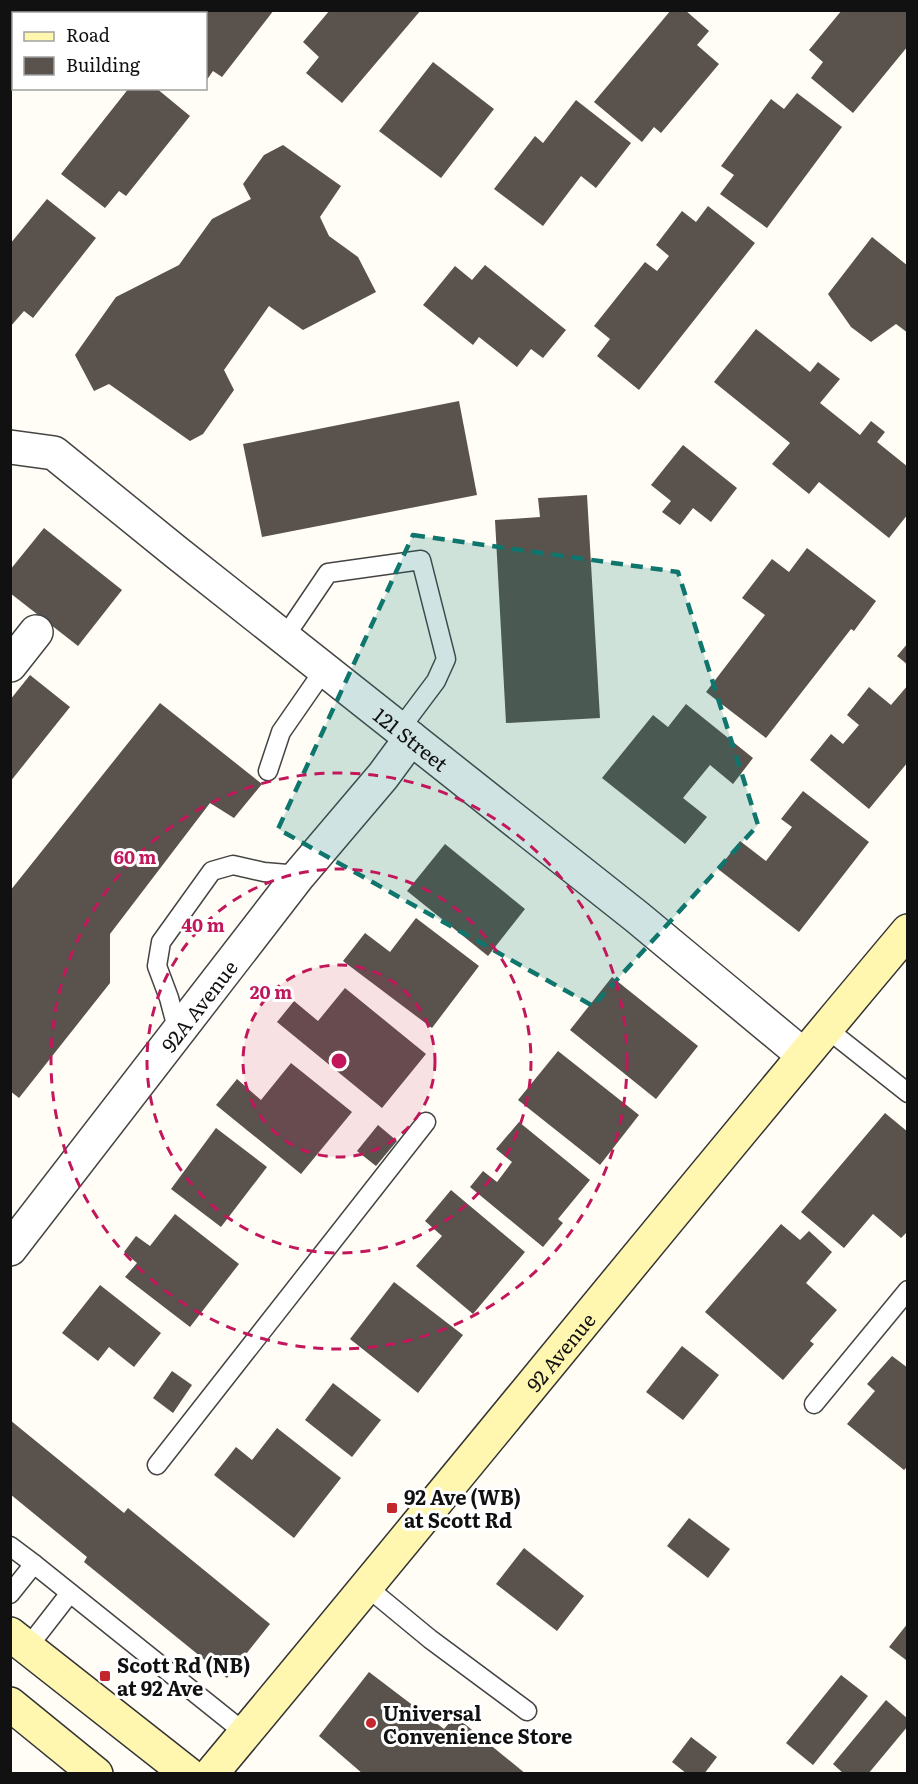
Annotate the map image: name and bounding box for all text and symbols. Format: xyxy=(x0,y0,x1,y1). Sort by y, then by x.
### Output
legend xyxy=(12,12,207,90)
text: Road xyxy=(66,21,110,48)
text: Building xyxy=(66,51,141,78)
street label: 121 Street xyxy=(368,700,455,778)
text: 60 m xyxy=(113,843,157,870)
text: 40 m xyxy=(181,911,225,938)
street label: 92A Avenue xyxy=(153,953,244,1058)
text: 20 m xyxy=(250,978,292,1005)
centre of rings xyxy=(329,1051,349,1071)
street label: 92 Avenue xyxy=(518,1305,601,1397)
place label: 92 Ave (WB) at Scott Rd xyxy=(404,1481,521,1534)
marker: 92 Ave (WB) at Scott Rd xyxy=(385,1501,399,1515)
place label: Scott Rd (NB) at 92 Ave xyxy=(117,1649,250,1702)
marker: Scott Rd (NB) at 92 Ave xyxy=(98,1669,112,1683)
place label: Universal Convenience Store xyxy=(383,1697,572,1750)
marker: Universal Convenience Store xyxy=(364,1716,378,1730)

